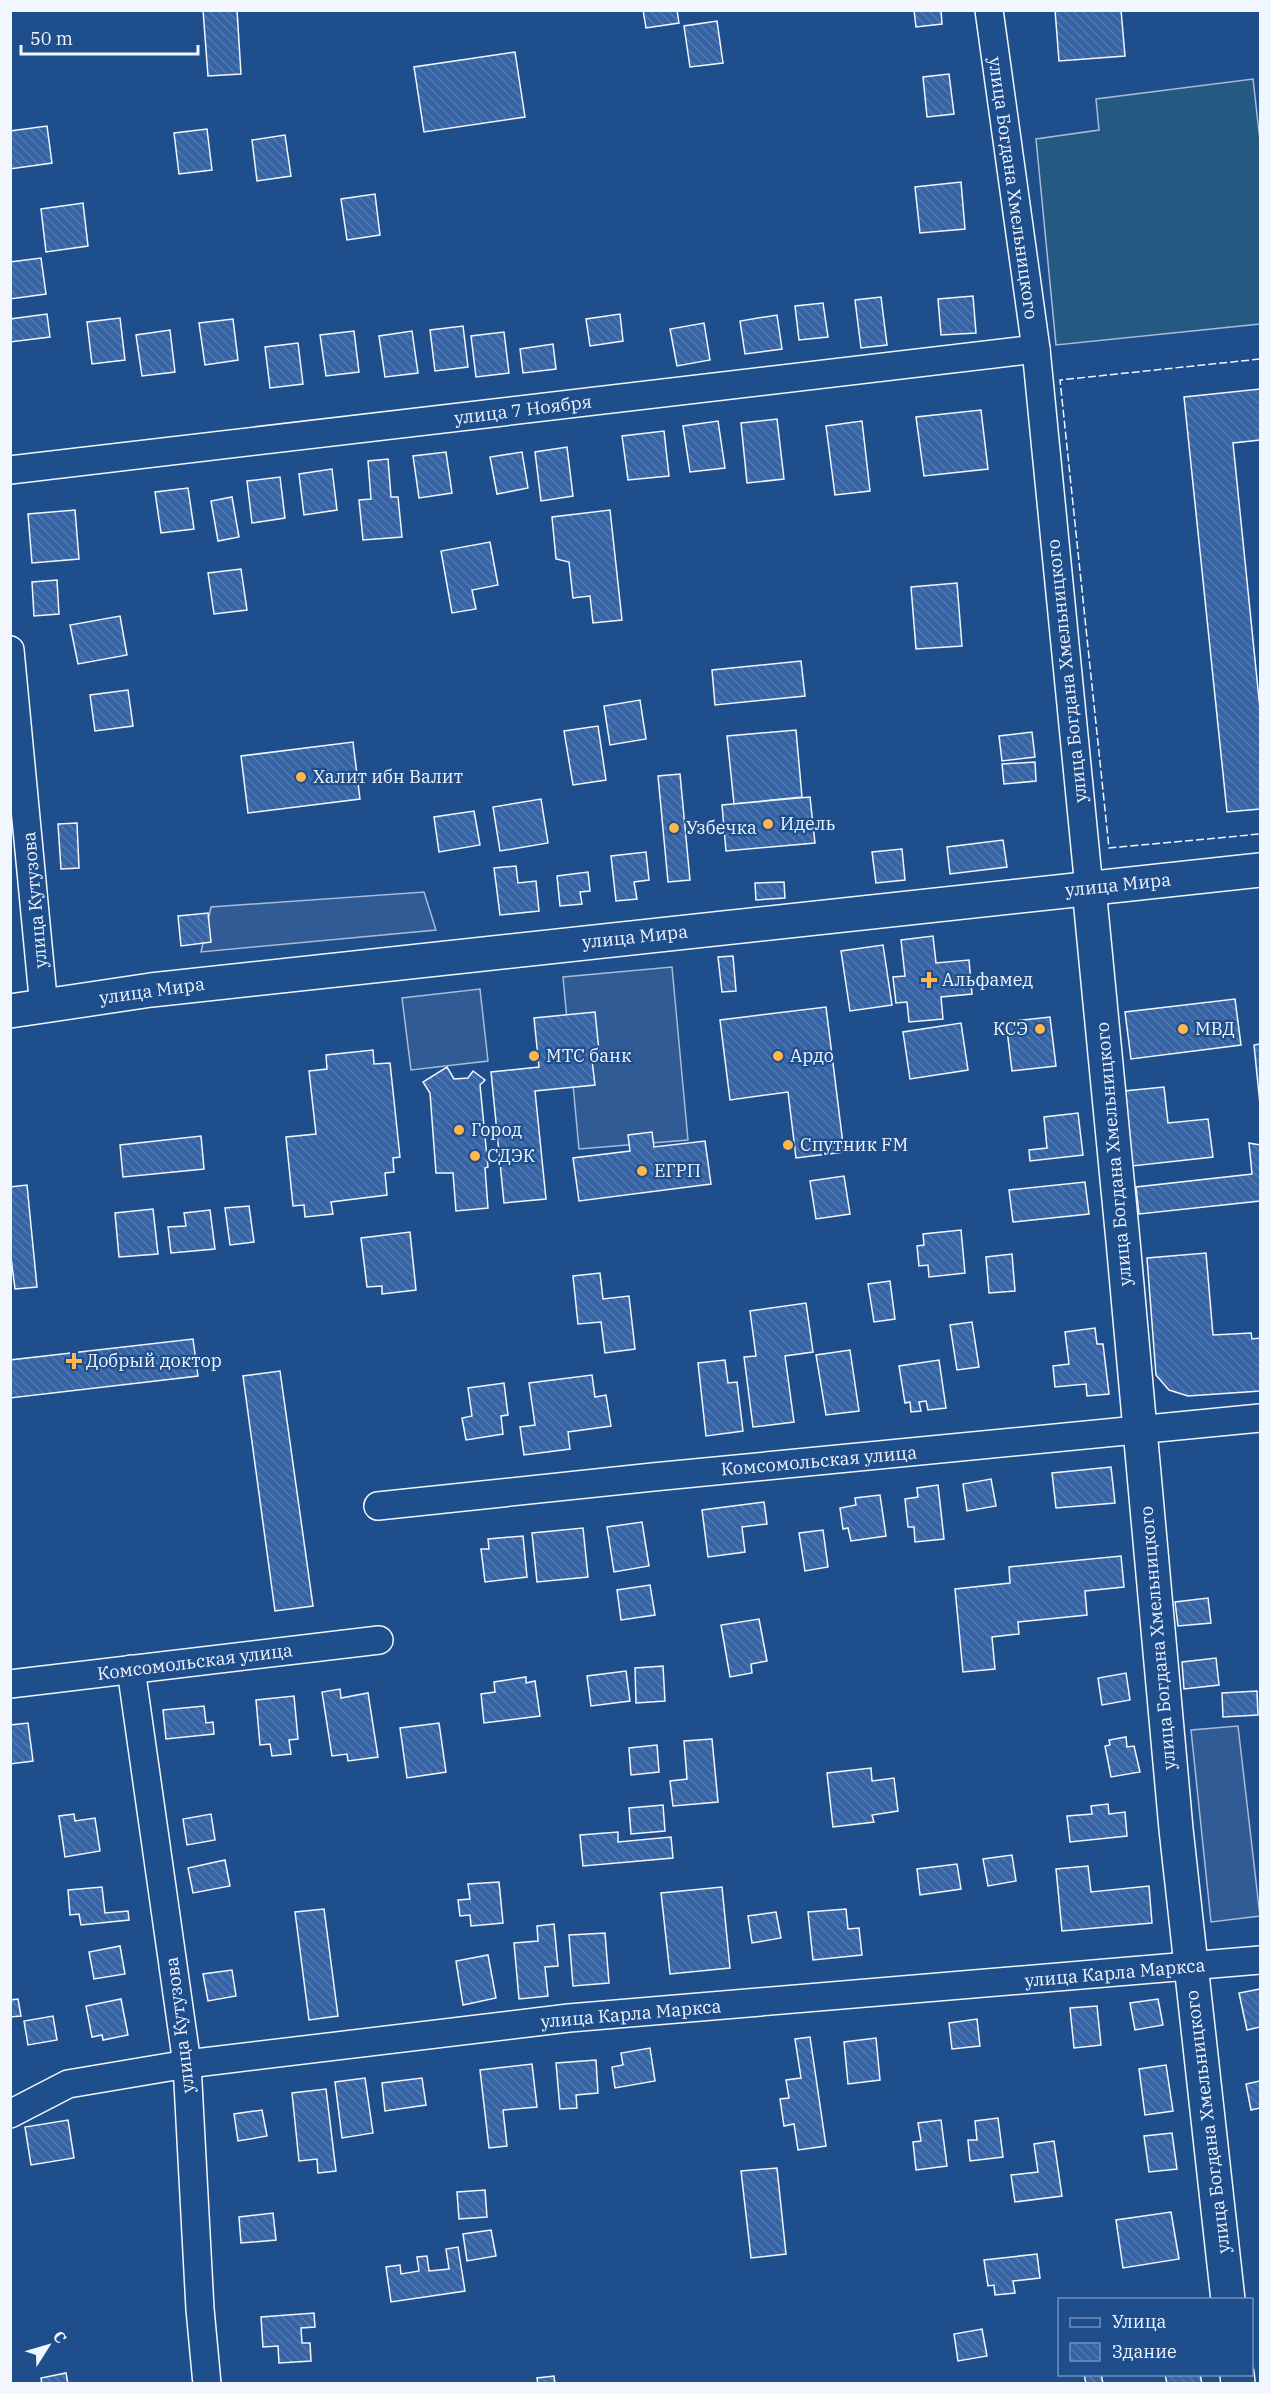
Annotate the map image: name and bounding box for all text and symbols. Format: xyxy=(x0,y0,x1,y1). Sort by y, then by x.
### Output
scale bar xyxy=(21,18,198,56)
text: 50 m xyxy=(30,27,73,50)
street label: улица Богдана Хмельницкого xyxy=(984,55,1043,321)
street label: улица 7 Ноября xyxy=(453,390,593,429)
street label: улица Богдана Хмельницкого xyxy=(1041,538,1092,804)
place label: Халит ибн Валит xyxy=(313,765,463,788)
marker: Халит ибн Валит xyxy=(294,770,308,784)
place label: Идель xyxy=(780,812,836,835)
place label: Узбечка xyxy=(686,816,757,839)
marker: Идель xyxy=(761,817,775,831)
marker: Узбечка xyxy=(667,821,681,835)
street label: улица Кутузова xyxy=(17,831,52,969)
street label: улица Мира xyxy=(1064,868,1172,901)
street label: улица Мира xyxy=(581,920,689,953)
place label: Альфамед xyxy=(942,968,1033,991)
marker: Альфамед xyxy=(920,971,938,989)
street label: улица Мира xyxy=(98,972,206,1009)
place label: КСЭ xyxy=(993,1017,1028,1040)
place label: МВД xyxy=(1195,1017,1235,1040)
street label: улица Богдана Хмельницкого xyxy=(1091,1021,1137,1287)
marker: КСЭ xyxy=(1033,1022,1047,1036)
marker: МВД xyxy=(1176,1022,1190,1036)
place label: МТС банк xyxy=(546,1044,632,1067)
place label: Ардо xyxy=(790,1044,834,1067)
marker: МТС банк xyxy=(527,1049,541,1063)
marker: Ардо xyxy=(771,1049,785,1063)
place label: Город xyxy=(471,1118,522,1141)
marker: Город xyxy=(452,1123,466,1137)
place label: Спутник FM xyxy=(800,1133,908,1156)
marker: Спутник FM xyxy=(781,1138,795,1152)
place label: СДЭК xyxy=(487,1144,536,1167)
marker: СДЭК xyxy=(468,1149,482,1163)
place label: ЕГРП xyxy=(654,1159,701,1182)
marker: ЕГРП xyxy=(635,1164,649,1178)
place label: Добрый доктор xyxy=(86,1349,222,1372)
marker: Добрый доктор xyxy=(67,1354,81,1368)
street label: Комсомольская улица xyxy=(720,1440,918,1481)
street label: улица Богдана Хмельницкого xyxy=(1135,1505,1181,1771)
street label: Комсомольская улица xyxy=(96,1638,294,1685)
street label: улица Карла Маркса xyxy=(1024,1953,1206,1992)
street label: улица Кутузова xyxy=(160,1955,199,2095)
street label: улица Богдана Хмельницкого xyxy=(1180,1989,1235,2255)
street label: улица Карла Маркса xyxy=(540,1994,722,2033)
legend xyxy=(1058,2298,1253,2376)
text: Улица xyxy=(1112,2310,1167,2333)
north arrow xyxy=(18,2316,78,2376)
text: С xyxy=(49,2327,71,2347)
text: Здание xyxy=(1112,2340,1177,2363)

